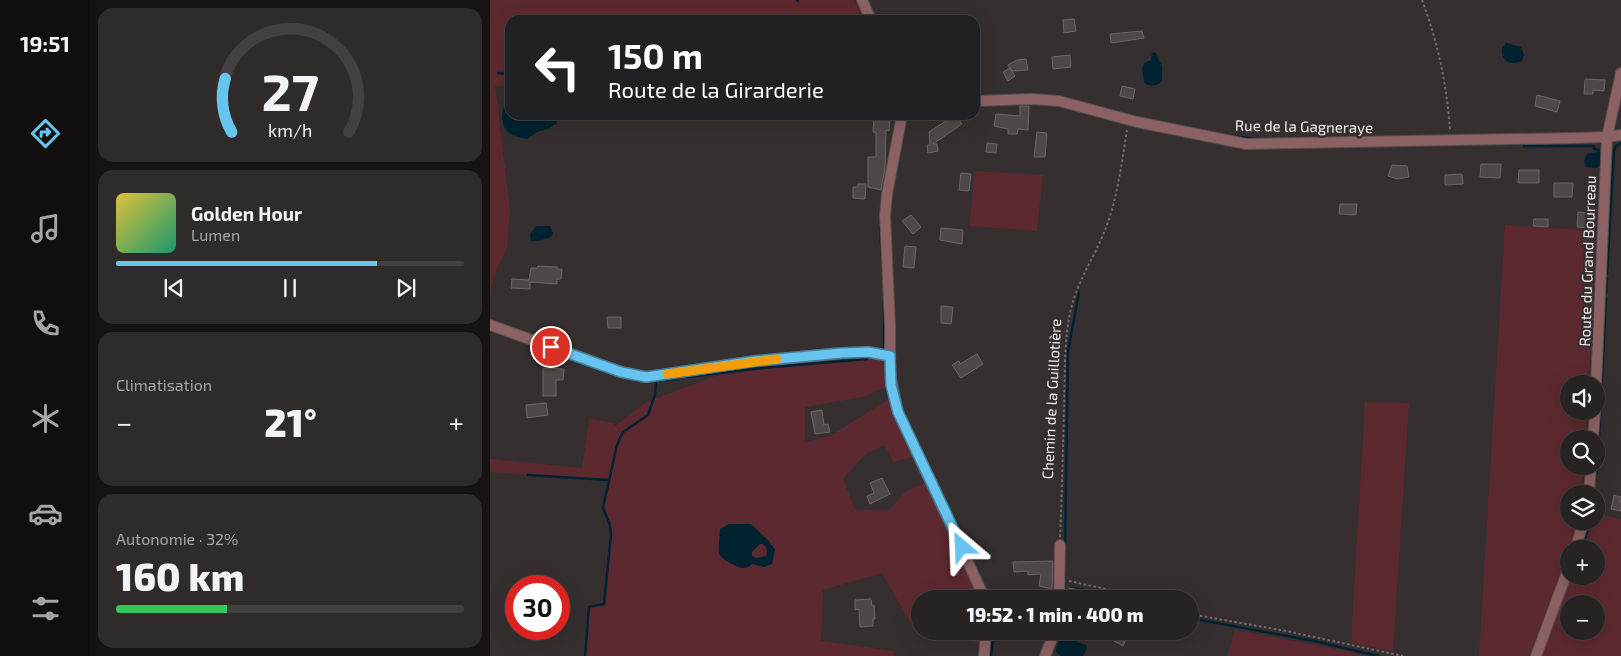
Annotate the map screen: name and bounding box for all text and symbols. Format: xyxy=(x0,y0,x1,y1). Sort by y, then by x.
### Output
text: 19:51 xyxy=(20,30,70,56)
text: 150 m xyxy=(608,34,703,76)
icon: left xyxy=(525,35,590,100)
text: 27 xyxy=(261,59,319,121)
text: Route de la Girarderie xyxy=(608,76,824,102)
icon: directions xyxy=(28,116,63,151)
street label: Rue de la Gagneraye xyxy=(1235,116,1373,136)
text: km/h xyxy=(268,119,312,141)
street label: Route du Grand Bourreau xyxy=(1575,175,1599,347)
text: Golden Hour xyxy=(191,202,302,225)
icon: music xyxy=(28,211,63,246)
text: Lumen xyxy=(191,225,240,244)
icon: previous xyxy=(160,274,188,302)
icon: pause xyxy=(276,274,304,302)
icon: next xyxy=(392,274,420,302)
icon: phone xyxy=(28,306,63,341)
street label: Chemin de la Guillotière xyxy=(1038,318,1064,480)
pin xyxy=(530,326,572,368)
icon: arrive xyxy=(537,333,565,361)
text: Climatisation xyxy=(116,375,212,394)
map controls xyxy=(1560,375,1605,640)
button: sound xyxy=(1560,375,1605,420)
text: 21° xyxy=(264,399,317,445)
icon: climate xyxy=(28,401,63,436)
text: − xyxy=(116,405,132,439)
text: + xyxy=(449,405,464,439)
button: search xyxy=(1560,430,1605,475)
button: layers xyxy=(1560,485,1605,530)
icon: car xyxy=(28,496,63,531)
position arrow xyxy=(935,520,987,572)
text: Autonomie · 32% xyxy=(116,529,238,548)
button: + xyxy=(1560,540,1605,585)
text: 160 km xyxy=(116,553,244,599)
speed limit sign: 30 xyxy=(505,575,570,640)
icon: filters xyxy=(28,591,63,626)
button: − xyxy=(1560,595,1605,640)
text: 19:52 · 1 min · 400 m xyxy=(966,603,1144,626)

